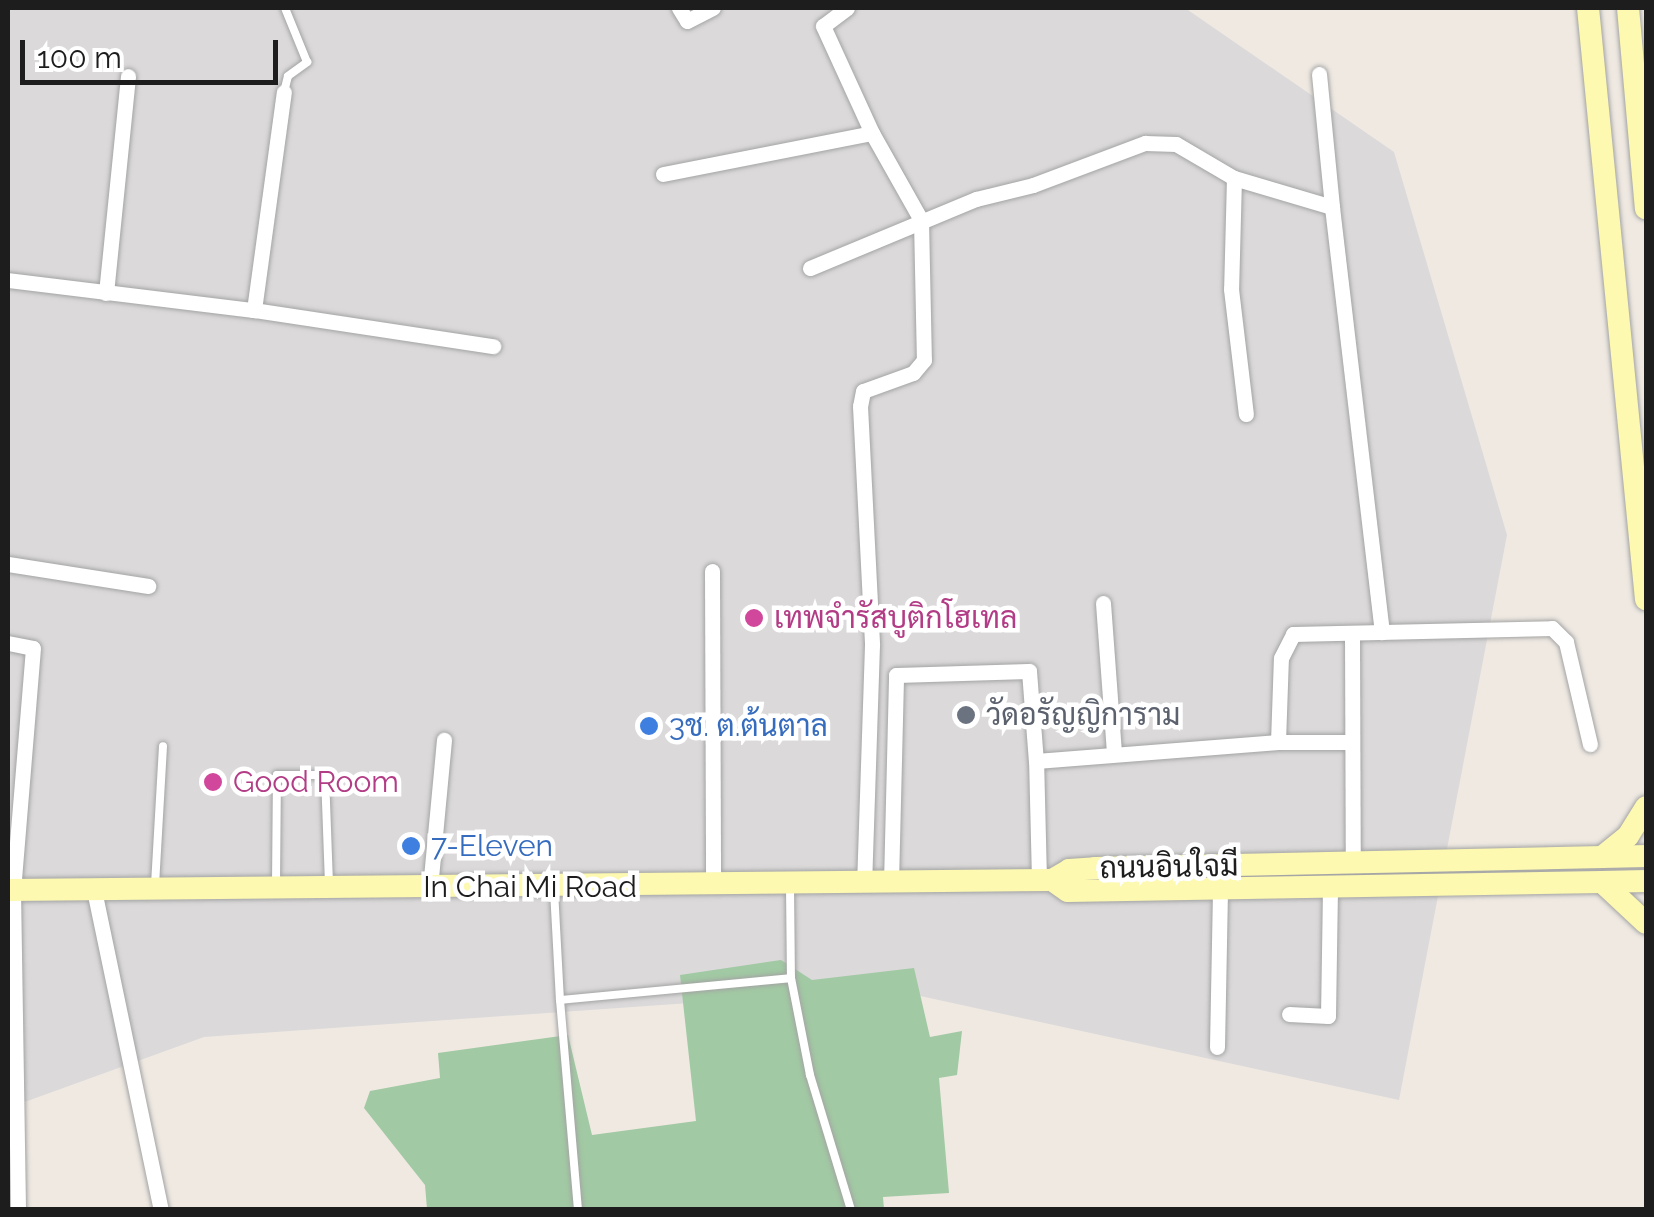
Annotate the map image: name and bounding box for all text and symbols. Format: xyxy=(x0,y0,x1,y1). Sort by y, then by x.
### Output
scale bar xyxy=(25,20,282,82)
text: 100 m xyxy=(37,40,122,75)
place label: เทพจำรัสบูติกโฮเทล xyxy=(774,600,1017,636)
marker: เทพจำรัสบูติกโฮเทล xyxy=(743,607,765,629)
place label: วัดอรัญญิการาม xyxy=(986,697,1180,733)
marker: วัดอรัญญิการาม xyxy=(955,704,977,726)
place label: 3ช. ต.ต้นตาล xyxy=(669,708,828,744)
marker: 3ช. ต.ต้นตาล xyxy=(638,715,660,737)
place label: Good Room xyxy=(233,764,399,800)
marker: Good Room xyxy=(202,771,224,793)
place label: 7-Eleven xyxy=(431,828,553,864)
marker: 7-Eleven xyxy=(400,835,422,857)
street label: ถนนอินใจมี xyxy=(1099,848,1239,886)
street label: In Chai Mi Road xyxy=(423,869,637,905)

